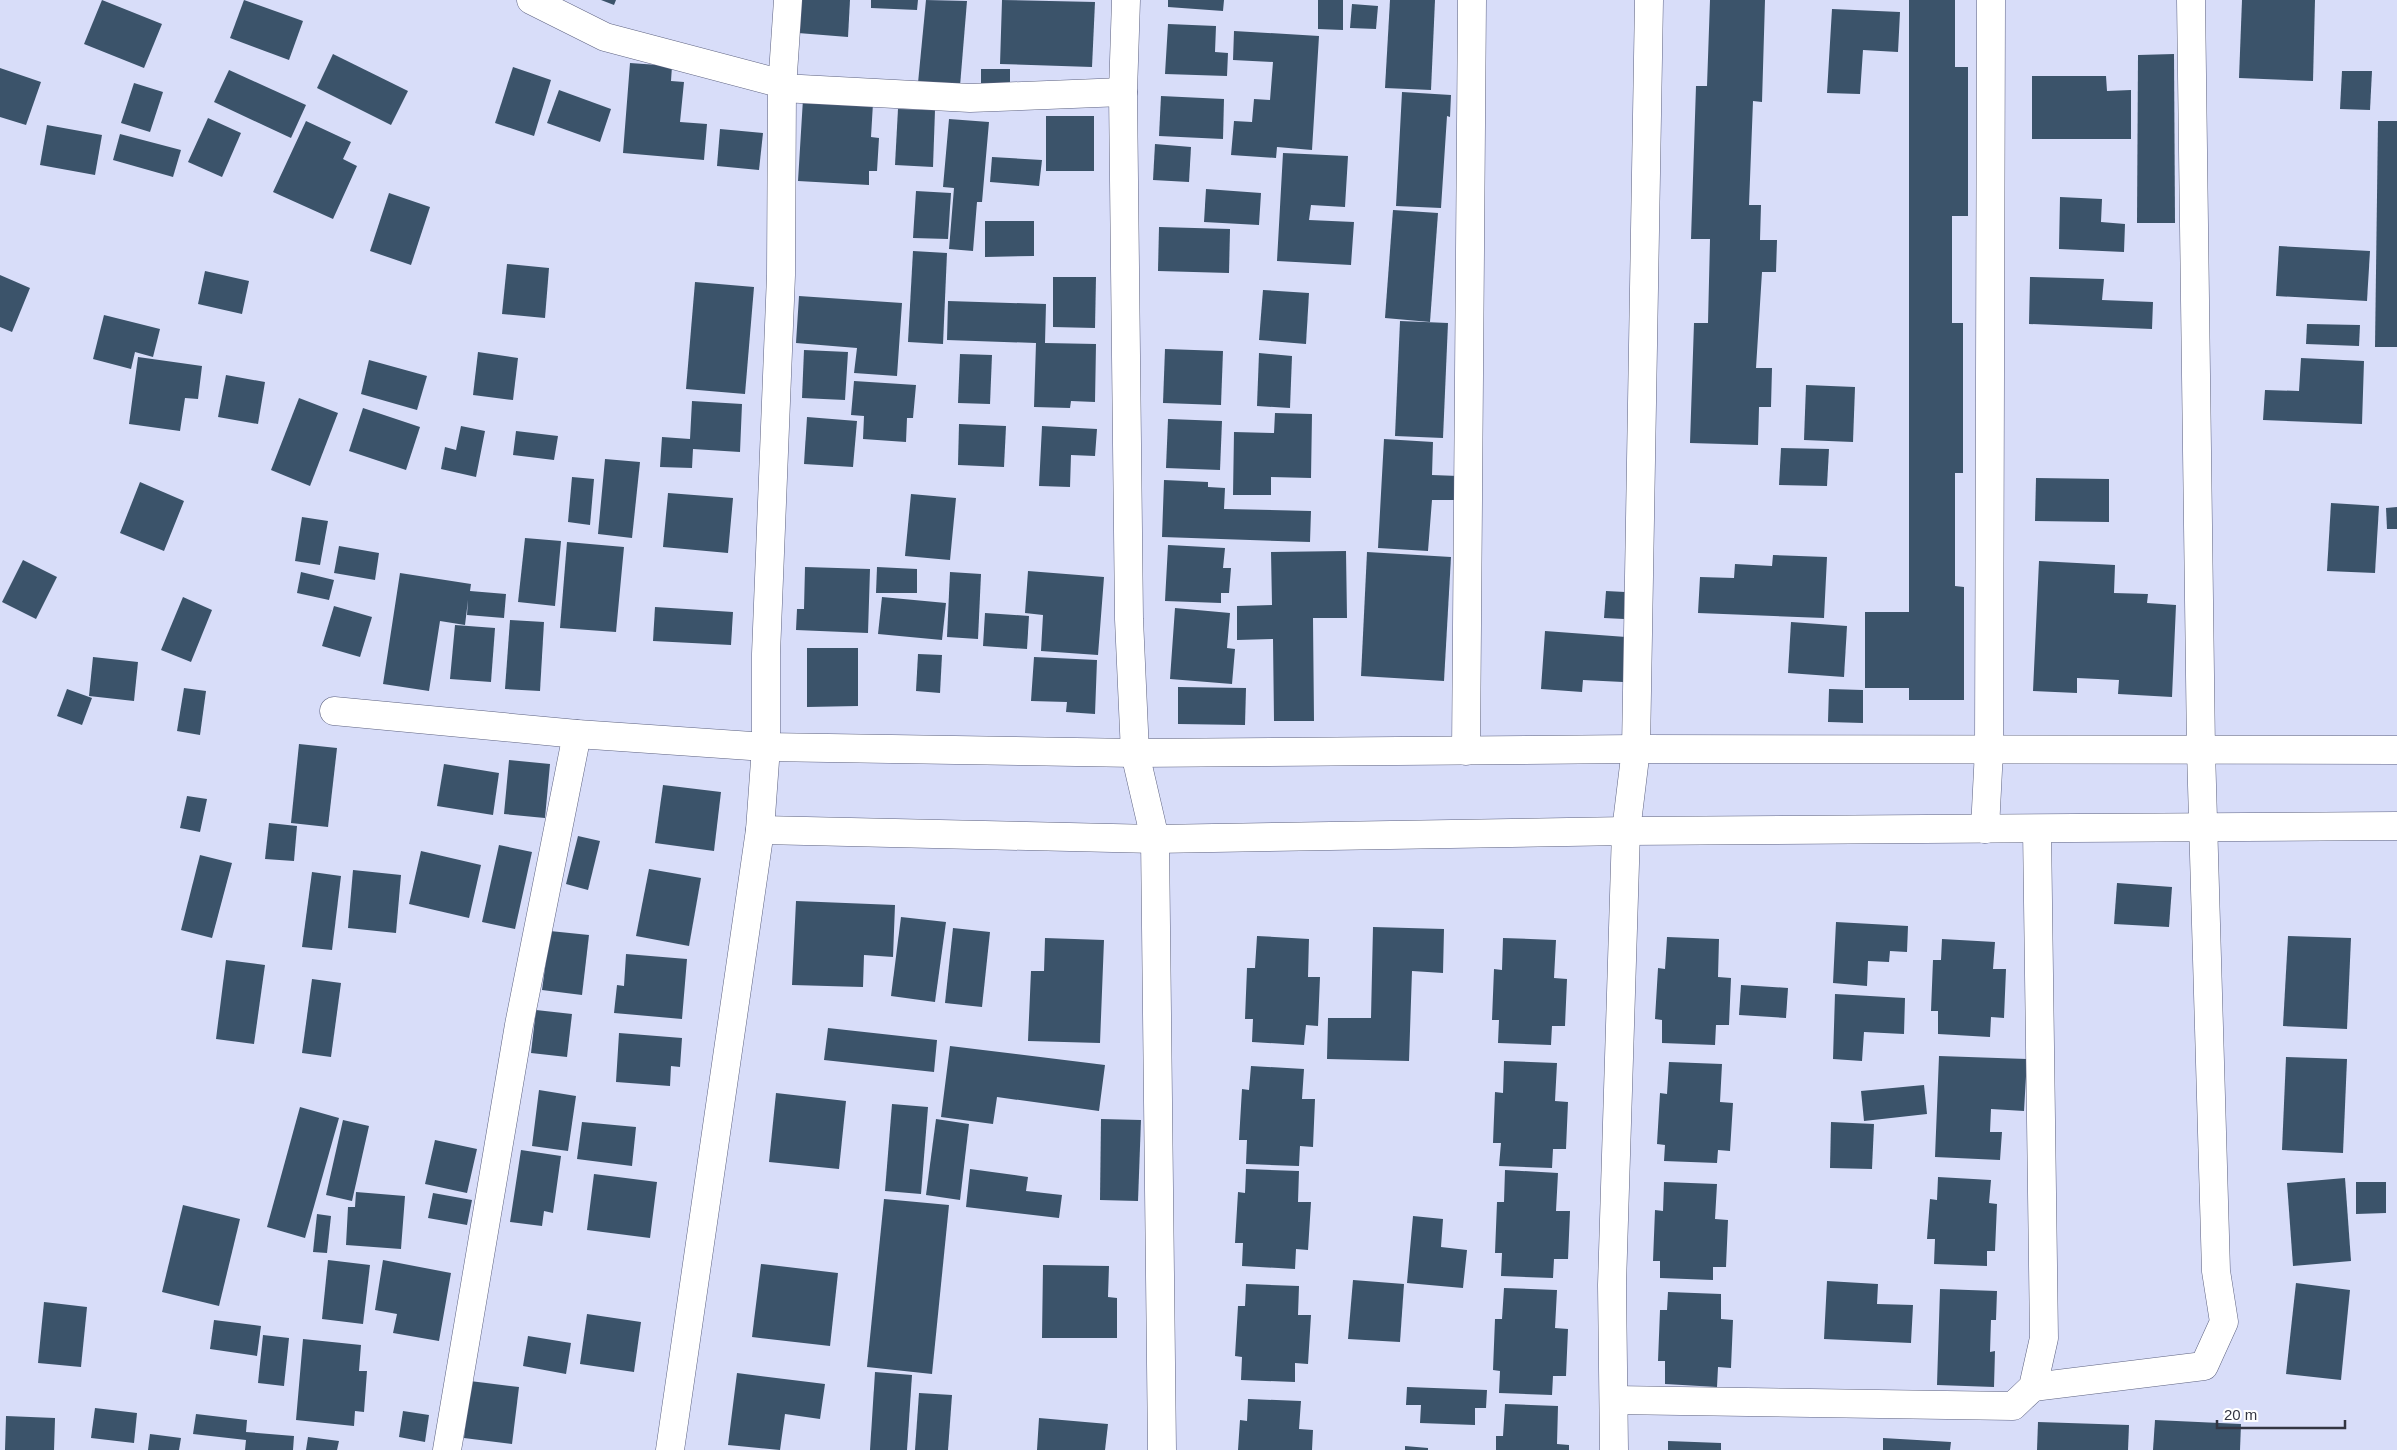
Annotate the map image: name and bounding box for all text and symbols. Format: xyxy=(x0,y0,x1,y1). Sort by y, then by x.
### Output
scale bar xyxy=(2217,1398,2344,1430)
text: 20 m xyxy=(2224,1406,2257,1423)

